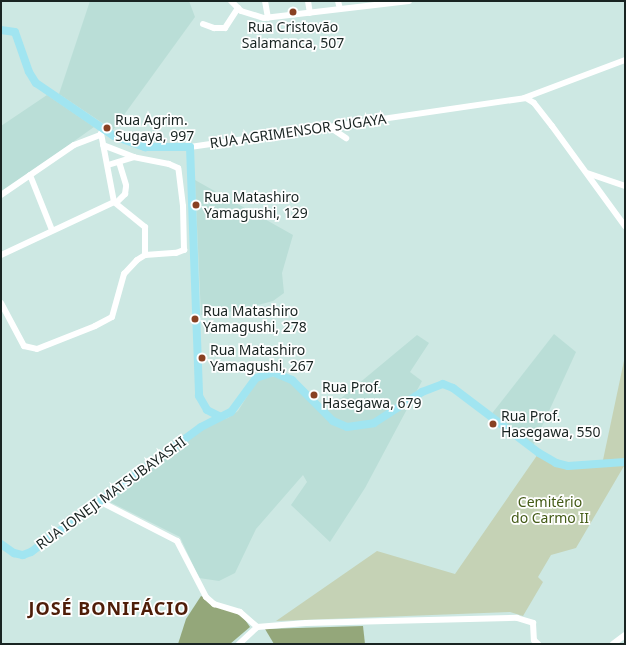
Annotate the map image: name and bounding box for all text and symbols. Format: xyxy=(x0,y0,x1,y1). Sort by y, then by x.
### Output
marker: Rua Cristovão Salamanca, 507 xyxy=(288,7,298,17)
place label: Rua Cristovão Salamanca, 507 xyxy=(242,19,344,52)
street label: RUA AGRIMENSOR SUGAYA xyxy=(209,110,387,152)
place label: Rua Agrim. Sugaya, 997 xyxy=(115,112,194,144)
marker: Rua Agrim. Sugaya, 997 xyxy=(102,123,112,133)
place label: Rua Matashiro Yamagushi, 129 xyxy=(204,189,308,222)
marker: Rua Matashiro Yamagushi, 129 xyxy=(191,200,201,210)
place label: Rua Matashiro Yamagushi, 278 xyxy=(203,303,307,336)
marker: Rua Matashiro Yamagushi, 278 xyxy=(190,314,200,324)
place label: Rua Matashiro Yamagushi, 267 xyxy=(210,342,314,374)
marker: Rua Matashiro Yamagushi, 267 xyxy=(197,353,207,363)
place label: Rua Prof. Hasegawa, 679 xyxy=(322,379,422,412)
marker: Rua Prof. Hasegawa, 679 xyxy=(309,390,319,400)
place label: Rua Prof. Hasegawa, 550 xyxy=(501,408,601,440)
marker: Rua Prof. Hasegawa, 550 xyxy=(488,419,498,429)
street label: RUA IONEJI MATSUBAYASHI xyxy=(33,433,189,553)
park label: Cemitério do Carmo II xyxy=(511,494,589,526)
district label: JOSÉ BONIFÁCIO xyxy=(28,597,190,619)

